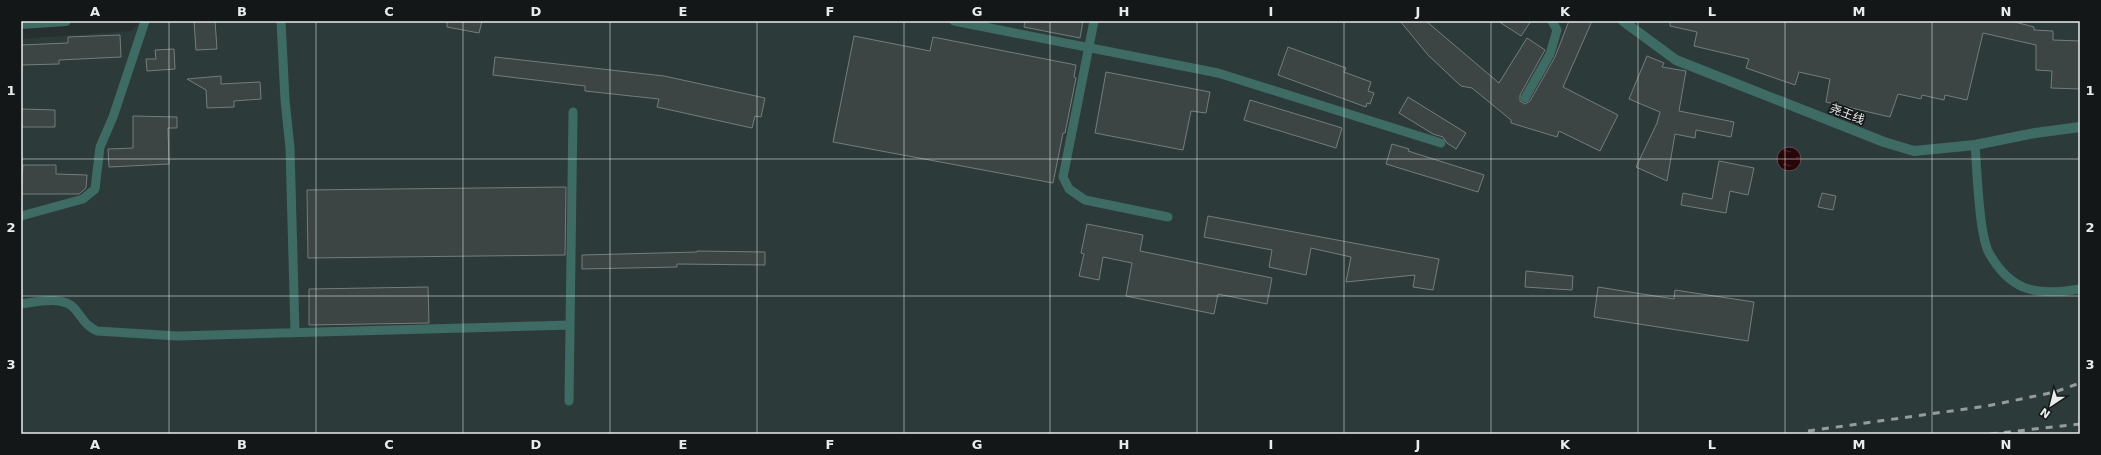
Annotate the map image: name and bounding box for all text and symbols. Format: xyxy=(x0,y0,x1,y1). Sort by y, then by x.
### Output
text: A xyxy=(90,4,100,19)
text: B xyxy=(237,4,247,19)
text: C xyxy=(384,4,394,19)
text: D xyxy=(531,4,542,19)
text: E xyxy=(679,4,687,19)
text: F xyxy=(826,4,834,19)
text: G xyxy=(972,4,982,19)
text: H xyxy=(1119,4,1129,19)
text: I xyxy=(1269,4,1273,19)
text: J xyxy=(1415,4,1420,19)
text: K xyxy=(1560,4,1571,19)
text: L xyxy=(1708,4,1716,19)
text: M xyxy=(1853,4,1865,19)
text: N xyxy=(2001,4,2011,19)
text: 1 xyxy=(6,83,16,98)
text: 1 xyxy=(2085,83,2095,98)
street label: 尧王线 xyxy=(1828,101,1866,127)
text: 2 xyxy=(6,220,16,235)
text: 2 xyxy=(2085,220,2095,235)
text: 3 xyxy=(6,357,16,372)
text: 3 xyxy=(2085,357,2095,372)
north arrow xyxy=(2031,385,2071,425)
text: N xyxy=(2038,405,2053,421)
text: A xyxy=(90,437,100,452)
text: B xyxy=(237,437,247,452)
text: C xyxy=(384,437,394,452)
text: D xyxy=(531,437,542,452)
text: E xyxy=(679,437,687,452)
text: F xyxy=(826,437,834,452)
text: G xyxy=(972,437,982,452)
text: H xyxy=(1119,437,1129,452)
text: I xyxy=(1269,437,1273,452)
text: J xyxy=(1415,437,1420,452)
text: K xyxy=(1560,437,1571,452)
text: L xyxy=(1708,437,1716,452)
text: M xyxy=(1853,437,1865,452)
text: N xyxy=(2001,437,2011,452)

